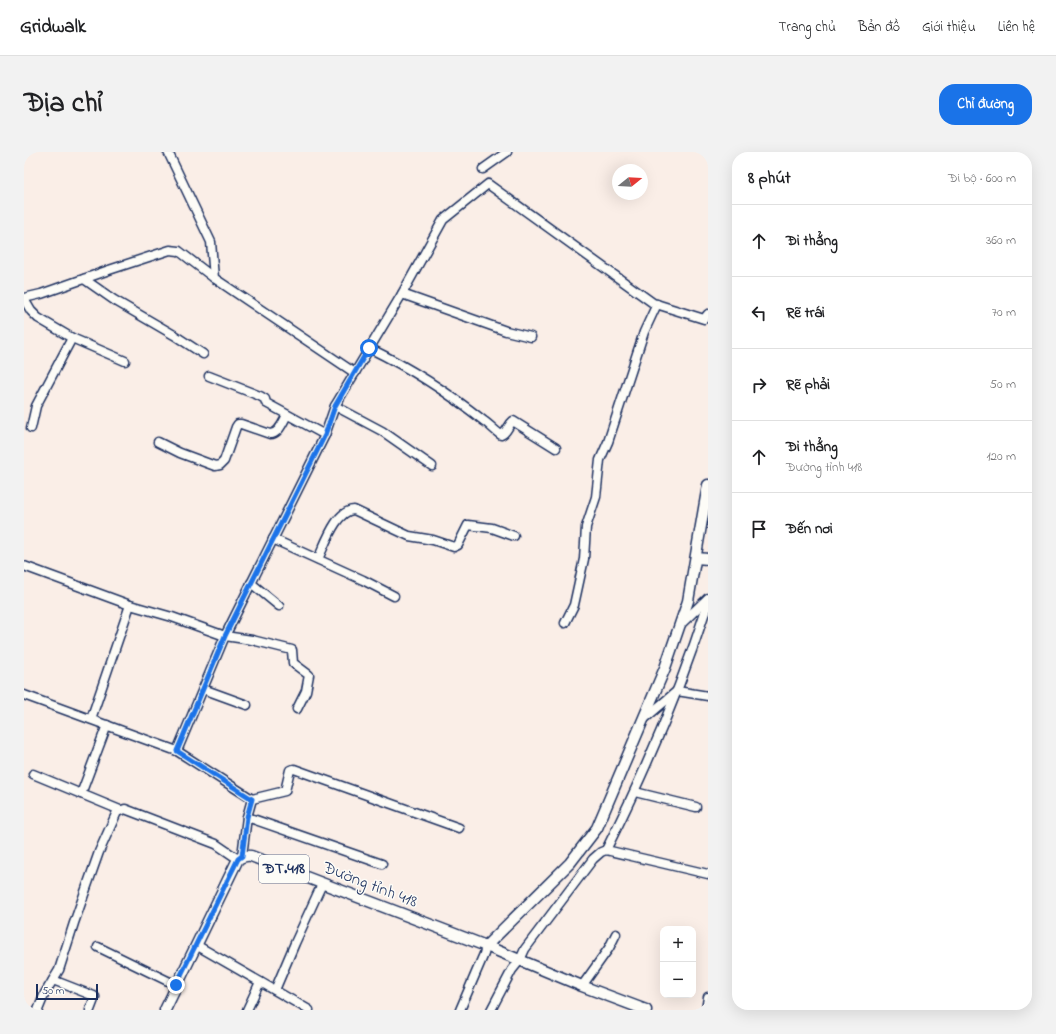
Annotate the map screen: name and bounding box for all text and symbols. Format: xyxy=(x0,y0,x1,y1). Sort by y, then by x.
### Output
text: Gridwalk xyxy=(20,14,86,41)
text: Trang chủ xyxy=(779,17,836,38)
text: Bản đồ xyxy=(858,17,900,38)
text: Giới thiệu xyxy=(922,17,976,38)
text: Liên hệ xyxy=(998,17,1036,38)
text: Địa chỉ xyxy=(24,84,102,125)
button: Chỉ đường xyxy=(939,84,1032,125)
north arrow xyxy=(612,164,648,200)
text: 8 phút xyxy=(748,166,791,191)
text: Đi bộ · 600 m xyxy=(948,169,1016,188)
icon: ahead xyxy=(748,230,770,252)
text: Đi thẳng xyxy=(786,230,838,252)
text: 360 m xyxy=(986,231,1016,250)
icon: left xyxy=(748,302,770,324)
text: Rẽ trái xyxy=(786,302,825,324)
text: 70 m xyxy=(992,303,1016,322)
route start xyxy=(360,339,378,357)
icon: right xyxy=(748,374,770,396)
text: Rẽ phải xyxy=(786,374,830,396)
text: 50 m xyxy=(990,375,1016,394)
text: Đi thẳng xyxy=(786,436,838,458)
icon: ahead xyxy=(748,446,770,468)
text: 120 m xyxy=(986,447,1016,466)
text: Đường tỉnh 418 xyxy=(786,458,862,477)
icon: arrive xyxy=(748,518,770,540)
text: Đến nơi xyxy=(786,518,833,540)
road number: ĐT.418 xyxy=(259,855,309,883)
street label: Đường tỉnh 418 xyxy=(317,855,421,916)
map controls xyxy=(660,926,696,998)
button: + xyxy=(660,926,696,962)
button: − xyxy=(660,962,696,998)
route end xyxy=(167,976,185,994)
scale bar xyxy=(36,982,98,1001)
text: 50 m xyxy=(42,983,64,999)

